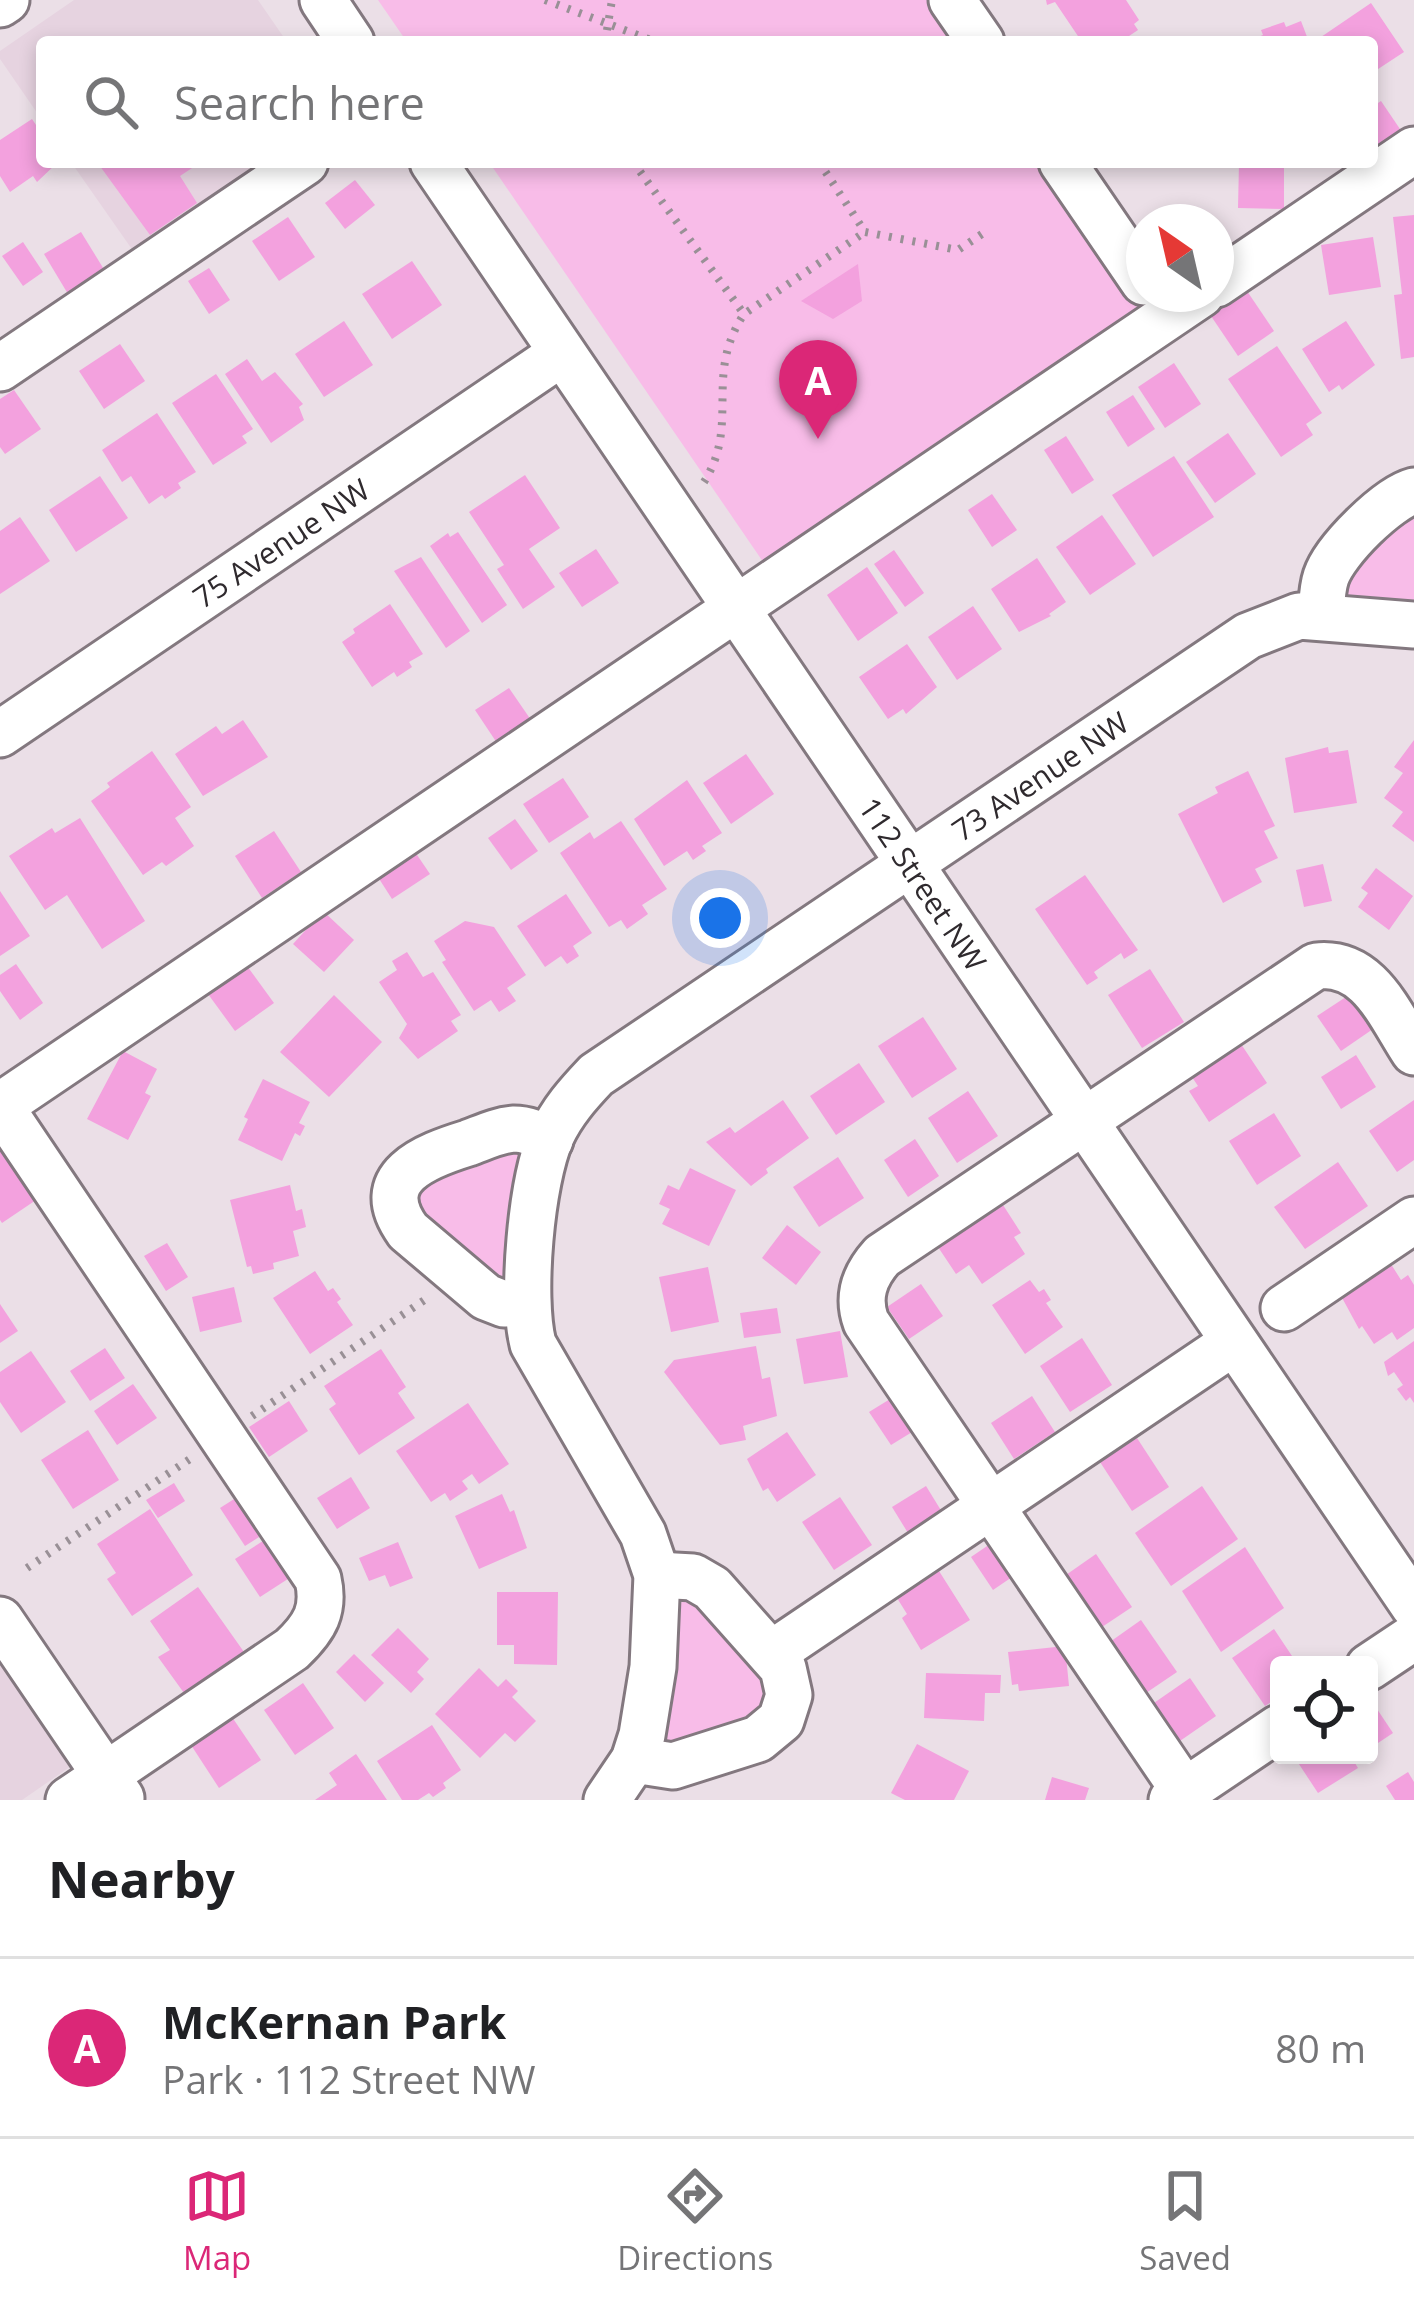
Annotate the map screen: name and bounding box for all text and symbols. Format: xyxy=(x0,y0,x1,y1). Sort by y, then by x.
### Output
search box xyxy=(36,36,1378,168)
icon: search xyxy=(78,69,144,135)
text: Search here xyxy=(174,72,425,133)
north arrow xyxy=(1126,204,1234,312)
pin: A xyxy=(779,340,857,439)
street label: 75 Avenue NW xyxy=(185,469,378,617)
street label: 73 Avenue NW xyxy=(944,702,1137,850)
street label: 112 Street NW xyxy=(850,789,996,979)
your location xyxy=(690,888,750,948)
map controls xyxy=(1270,1656,1378,1764)
button: locate xyxy=(1270,1656,1378,1764)
text: Nearby xyxy=(48,1843,235,1913)
text: McKernan Park xyxy=(162,1991,506,2052)
text: A xyxy=(74,2021,100,2074)
text: 80 m xyxy=(1275,2021,1366,2074)
text: Park · 112 Street NW xyxy=(162,2052,536,2105)
tab: Map xyxy=(183,2163,251,2280)
tab: Directions xyxy=(617,2163,773,2280)
tab: Saved xyxy=(1139,2163,1231,2280)

